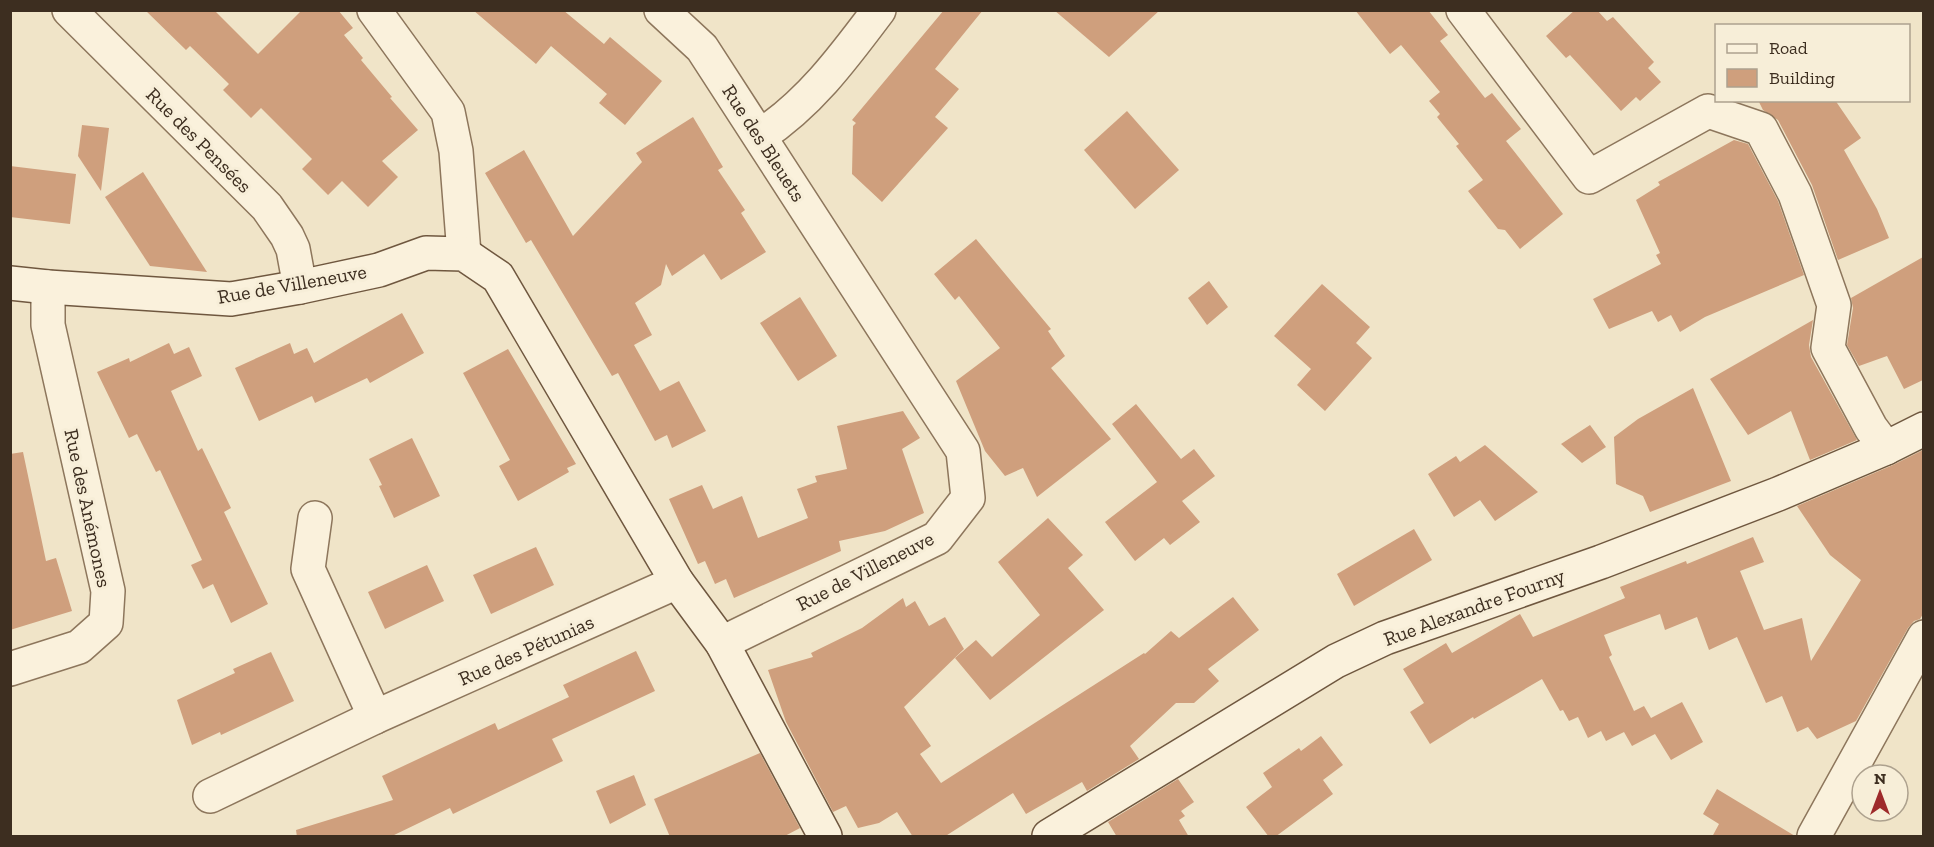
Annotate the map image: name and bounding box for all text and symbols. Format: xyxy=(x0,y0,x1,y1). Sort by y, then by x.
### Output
legend xyxy=(1715,24,1910,102)
text: Road xyxy=(1769,37,1808,59)
text: Building xyxy=(1769,67,1835,89)
street label: Rue des Bleuets xyxy=(717,80,811,206)
street label: Rue des Pensées xyxy=(141,82,257,198)
street label: Rue de Villeneuve xyxy=(216,259,368,309)
street label: Rue des Anémones xyxy=(59,426,117,590)
street label: Rue de Villeneuve xyxy=(792,526,938,616)
street label: Rue Alexandre Fourny xyxy=(1380,563,1569,651)
street label: Rue des Pétunias xyxy=(455,609,597,691)
north arrow xyxy=(1850,763,1910,823)
text: N xyxy=(1874,769,1886,788)

